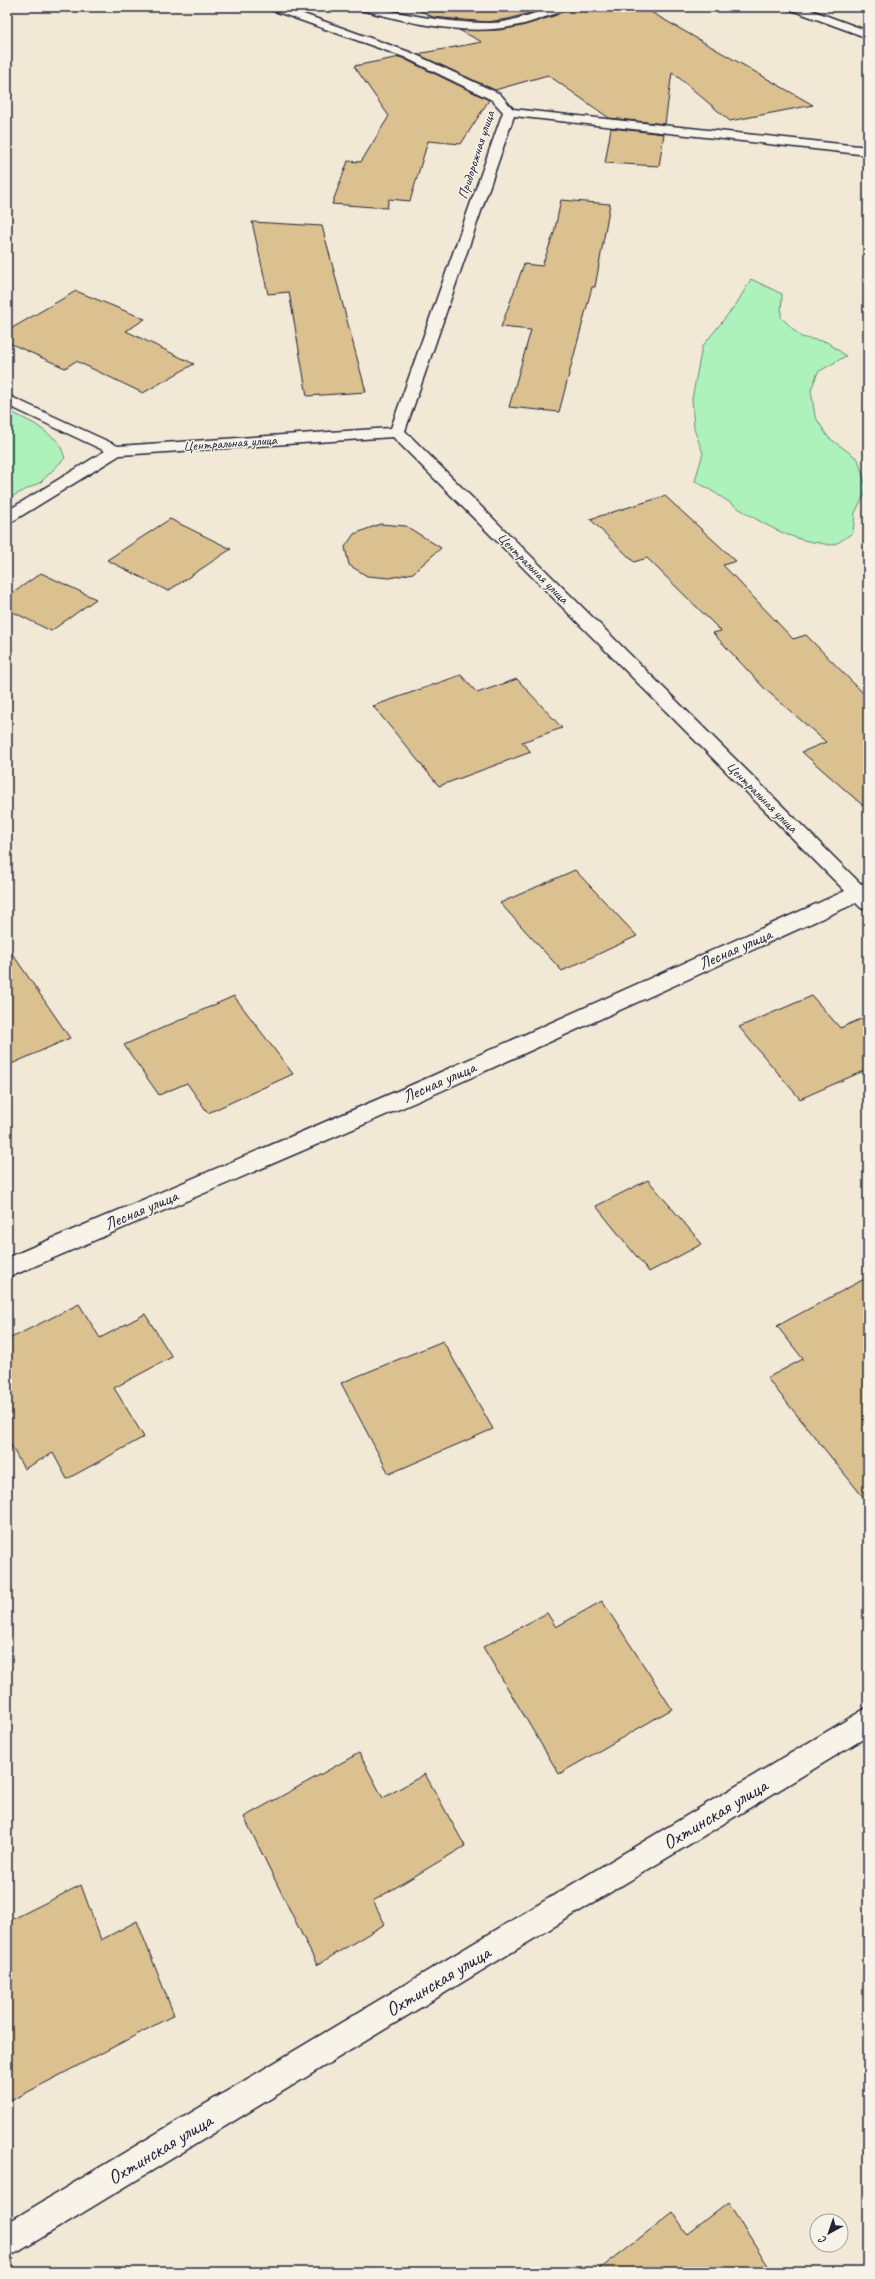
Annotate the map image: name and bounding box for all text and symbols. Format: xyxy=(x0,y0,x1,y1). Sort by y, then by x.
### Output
street label: Придорожная улица xyxy=(454,108,499,201)
street label: Центральная улица xyxy=(183,431,278,455)
street label: Центральная улица xyxy=(494,529,573,608)
street label: Центральная улица xyxy=(723,758,802,837)
street label: Лесная улица xyxy=(695,923,777,974)
street label: Лесная улица xyxy=(399,1056,481,1107)
street label: Лесная улица xyxy=(101,1184,183,1235)
street label: Охтинская улица xyxy=(658,1772,773,1855)
street label: Охтинская улица xyxy=(381,1939,496,2022)
street label: Охтинская улица xyxy=(103,2107,218,2190)
north arrow xyxy=(809,2213,849,2253)
text: С xyxy=(815,2233,829,2248)

